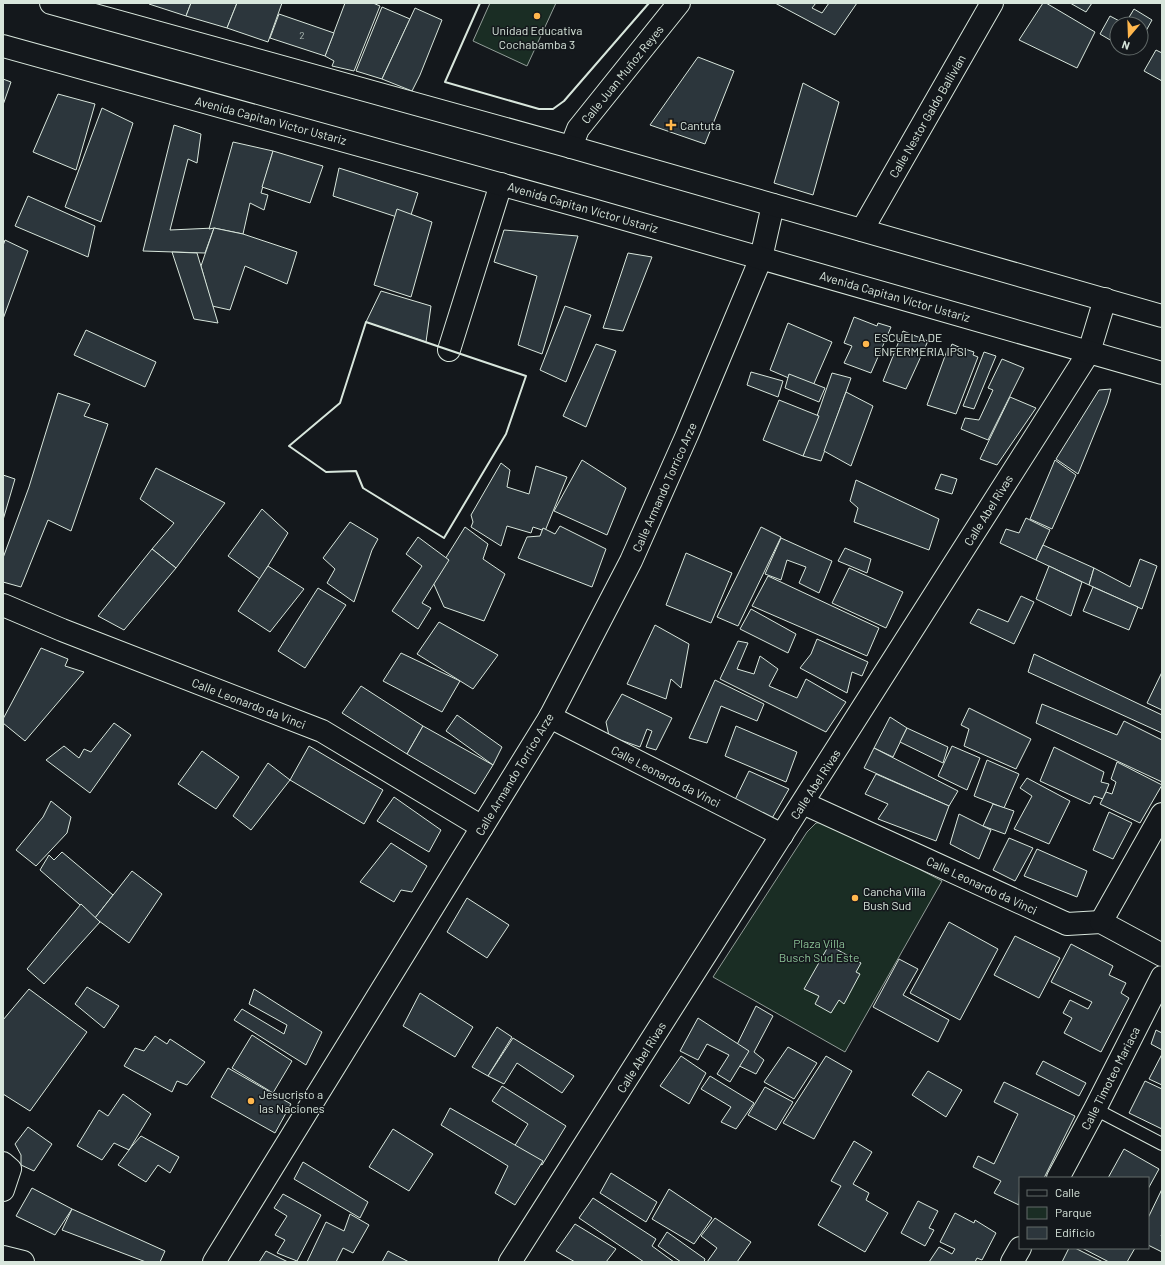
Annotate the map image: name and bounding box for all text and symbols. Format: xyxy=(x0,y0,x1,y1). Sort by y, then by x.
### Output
marker: Unidad Educativa Cochabamba 3 xyxy=(532,11,542,21)
north arrow xyxy=(1109,16,1149,56)
street label: Calle Juan Muñoz Reyes xyxy=(578,22,666,126)
place label: Unidad Educativa Cochabamba 3 xyxy=(492,23,582,51)
house number: 2 xyxy=(299,29,305,41)
text: N xyxy=(1120,39,1131,53)
street label: Calle Nestor Galdo Ballivían xyxy=(886,52,968,180)
street label: Avenida Capitan Víctor Ustariz xyxy=(194,93,348,147)
place label: Cantuta xyxy=(680,118,721,132)
marker: Cantuta xyxy=(665,119,677,131)
street label: Avenida Capitan Víctor Ustariz xyxy=(506,179,660,235)
street label: Avenida Capitan Víctor Ustariz xyxy=(818,268,972,324)
place label: ESCUELA DE ENFERMERIA IPSI xyxy=(874,330,967,358)
marker: ESCUELA DE ENFERMERIA IPSI xyxy=(861,339,871,349)
street label: Calle Armando Torrico Arze xyxy=(629,420,699,554)
street label: Calle Abel Rivas xyxy=(961,472,1015,548)
street label: Calle Leonardo da Vinci xyxy=(190,675,308,731)
street label: Calle Armando Torrico Arze xyxy=(472,710,556,838)
street label: Calle Leonardo da Vinci xyxy=(609,742,723,810)
street label: Calle Abel Rivas xyxy=(787,746,843,822)
street label: Calle Leonardo da Vinci xyxy=(924,853,1040,917)
place label: Cancha Villa Bush Sud xyxy=(863,884,926,912)
marker: Cancha Villa Bush Sud xyxy=(850,893,860,903)
park label: Plaza Villa Busch Sud Este xyxy=(779,936,859,964)
street label: Calle Abel Rivas xyxy=(614,1019,668,1095)
street label: Calle Timoteo Mariaca xyxy=(1078,1024,1142,1132)
place label: Jesucristo a las Naciones xyxy=(259,1087,325,1115)
marker: Jesucristo a las Naciones xyxy=(246,1096,256,1106)
legend xyxy=(1019,1177,1149,1249)
text: Calle xyxy=(1055,1185,1080,1199)
text: Parque xyxy=(1055,1205,1092,1219)
text: Edificio xyxy=(1055,1225,1095,1239)

